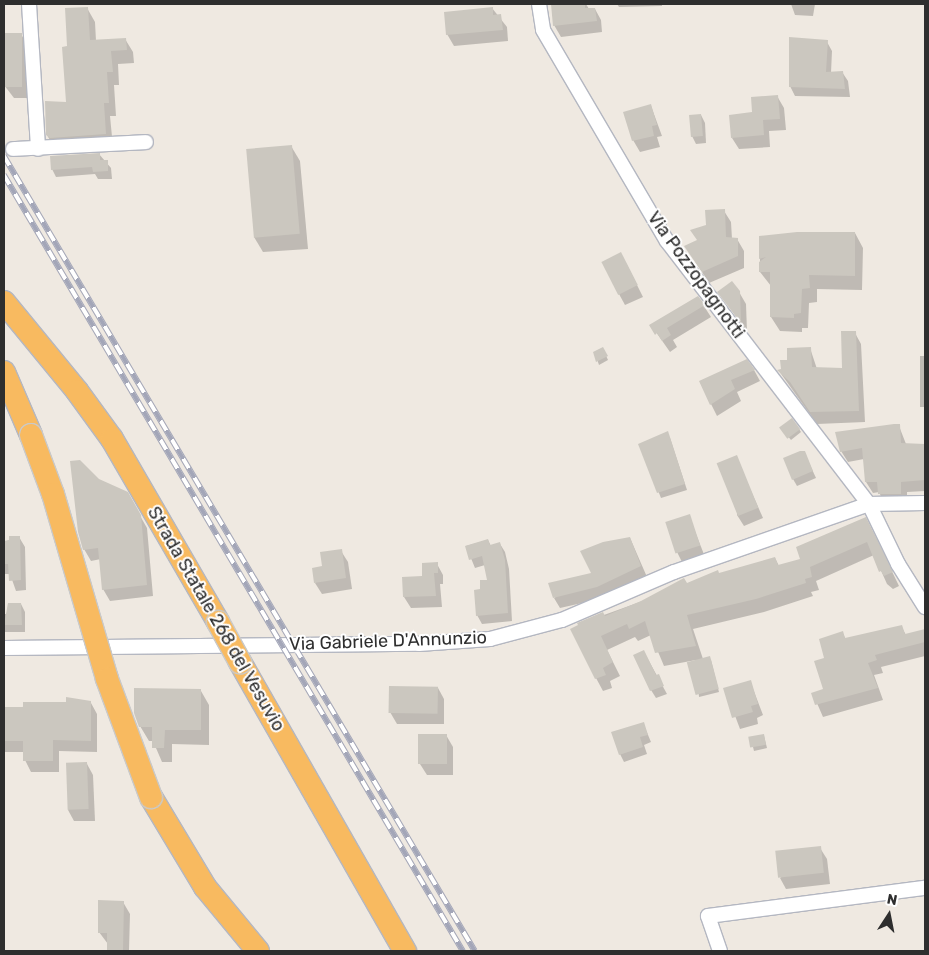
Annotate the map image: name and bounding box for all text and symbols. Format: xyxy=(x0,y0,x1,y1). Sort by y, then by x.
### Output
street label: Via Pozzopagnotti xyxy=(643,207,749,343)
street label: Strada Statale 268 del Vesuvio xyxy=(143,503,289,735)
street label: Via Gabriele D'Annunzio xyxy=(289,627,487,655)
north arrow xyxy=(864,890,914,940)
text: N xyxy=(885,890,899,909)

